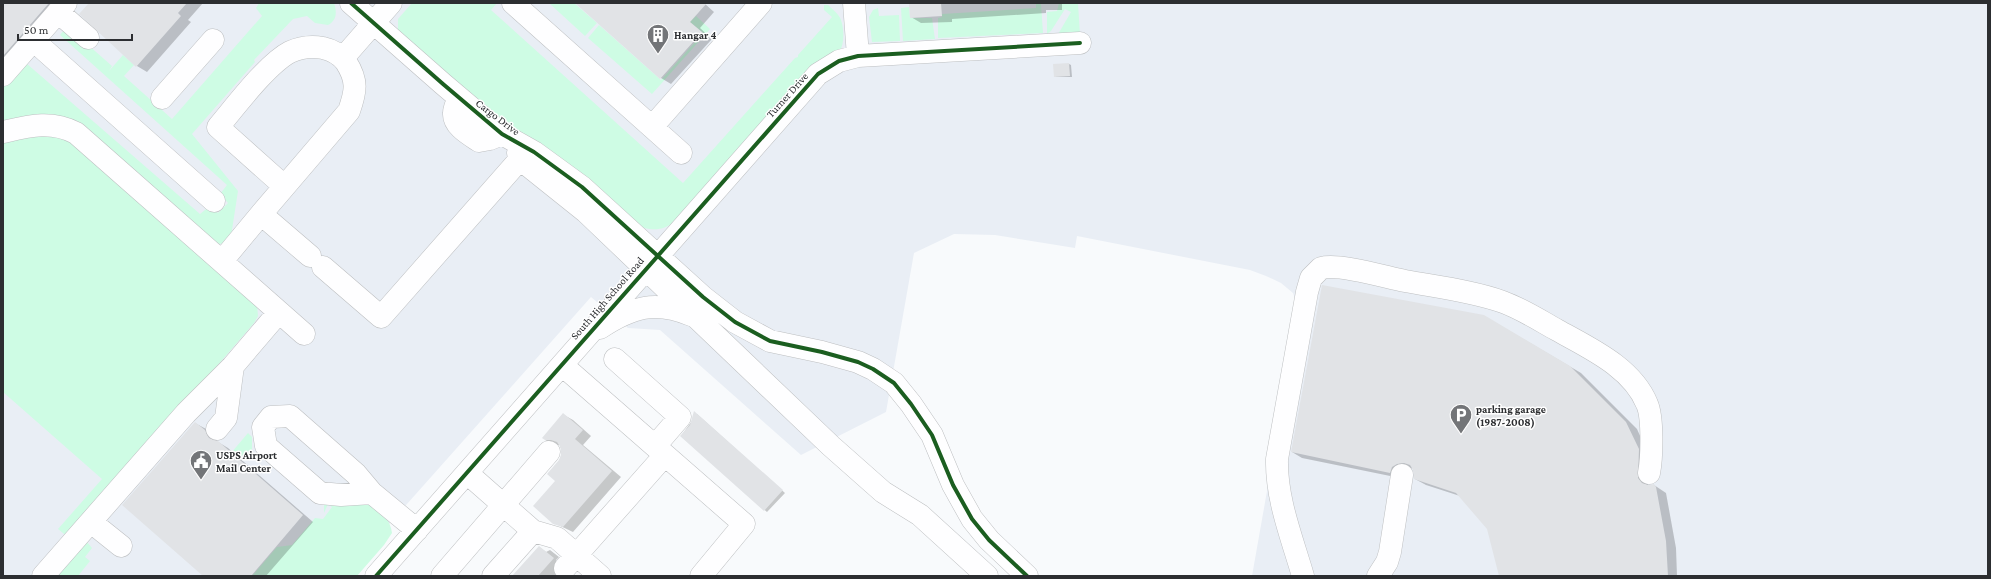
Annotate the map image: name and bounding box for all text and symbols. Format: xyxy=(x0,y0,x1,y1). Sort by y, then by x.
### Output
scale bar xyxy=(18,16,132,42)
building icon: Hangar 4 xyxy=(645,22,671,55)
text: 50 m xyxy=(24,23,49,37)
place label: Hangar 4 xyxy=(674,29,717,41)
street label: Turner Drive xyxy=(764,70,810,120)
street label: Cargo Drive xyxy=(473,97,522,138)
street label: South High School Road xyxy=(568,254,647,342)
parking icon: parking garage (1987-2008) xyxy=(1448,402,1474,435)
place label: parking garage (1987-2008) xyxy=(1476,403,1546,429)
public building icon: USPS Airport Mail Center xyxy=(188,448,214,481)
place label: USPS Airport Mail Center xyxy=(216,449,277,474)

